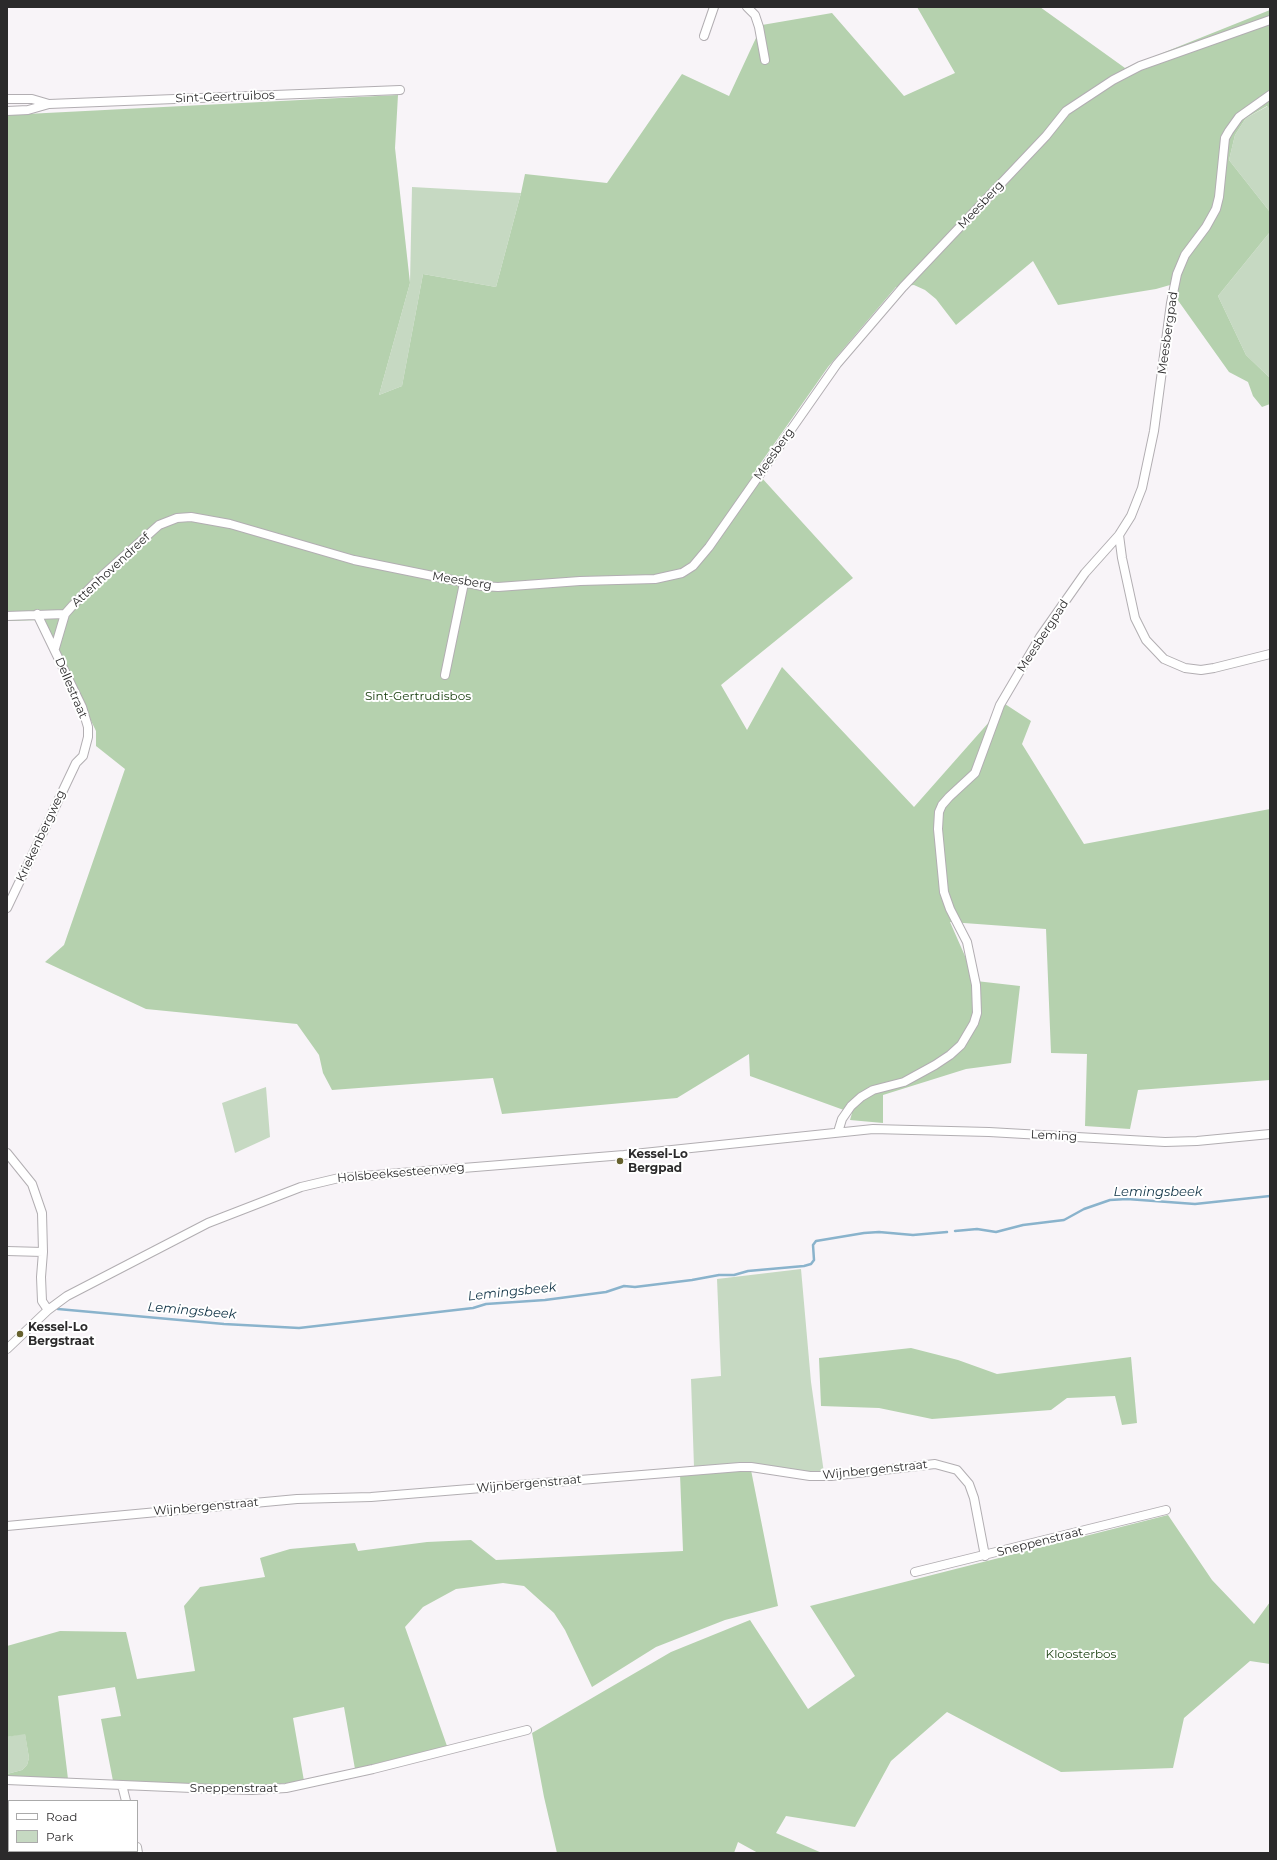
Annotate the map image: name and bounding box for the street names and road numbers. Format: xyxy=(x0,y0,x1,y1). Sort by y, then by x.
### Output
street label: Sint-Geertruibos xyxy=(175,88,275,106)
street label: Meesberg xyxy=(955,178,1007,232)
street label: Meesbergpad xyxy=(1155,291,1181,375)
street label: Meesberg xyxy=(751,425,797,483)
street label: Attenhovendreef xyxy=(69,530,153,610)
street label: Meesberg xyxy=(431,569,493,593)
street label: Meesbergpad xyxy=(1014,597,1072,675)
street label: Dellestraat xyxy=(52,655,90,721)
street label: Kriekenbergweg xyxy=(13,788,69,884)
street label: Leming xyxy=(1030,1128,1078,1144)
street label: Holsbeeksesteenweg xyxy=(337,1160,465,1186)
street label: Wijnbergenstraat xyxy=(822,1457,928,1483)
street label: Wijnbergenstraat xyxy=(476,1472,582,1496)
street label: Wijnbergenstraat xyxy=(153,1495,259,1519)
street label: Sneppenstraat xyxy=(995,1524,1085,1560)
street label: Sneppenstraat xyxy=(190,1781,278,1795)

